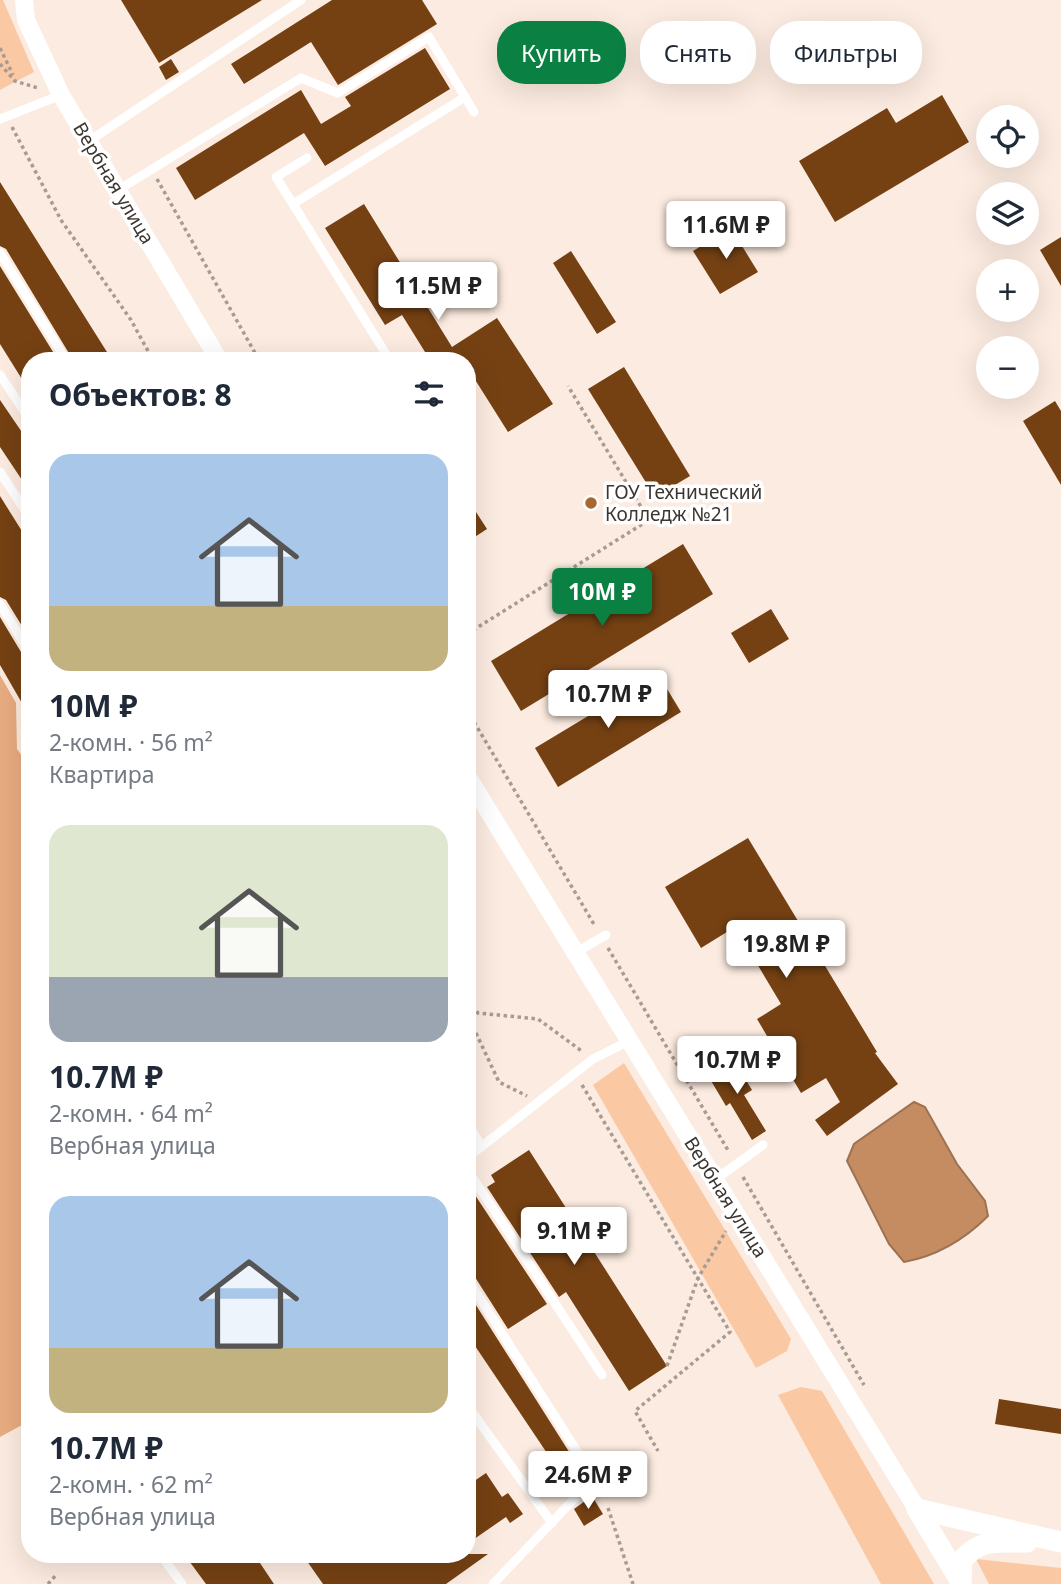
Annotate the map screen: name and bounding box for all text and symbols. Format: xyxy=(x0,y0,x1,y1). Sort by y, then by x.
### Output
chip: Купить xyxy=(497,21,626,84)
chip: Снять xyxy=(640,21,756,84)
chip: Фильтры xyxy=(770,21,922,84)
map controls xyxy=(976,105,1039,399)
button: locate xyxy=(976,105,1039,168)
street label: Вербная улица xyxy=(67,117,161,249)
button: layers xyxy=(976,182,1039,245)
pin: 11.6M ₽ xyxy=(661,202,791,261)
text: 11.6M ₽ xyxy=(682,208,770,240)
button: + xyxy=(976,259,1039,322)
pin: 11.5M ₽ xyxy=(373,262,503,322)
text: 11.5M ₽ xyxy=(394,269,482,301)
button: − xyxy=(976,336,1039,399)
text: Объектов: 8 xyxy=(49,374,232,415)
icon: filters xyxy=(410,375,448,413)
place label: ГОУ Технический Колледж №21 xyxy=(605,479,762,527)
marker: ГОУ Технический Колледж №21 xyxy=(583,495,599,511)
icon: home xyxy=(186,499,312,625)
pin: 10M ₽ xyxy=(553,568,651,628)
text: 10M ₽ xyxy=(568,575,636,607)
pin: 10.7M ₽ xyxy=(543,670,673,730)
text: 10.7M ₽ xyxy=(564,677,652,709)
text: 10M ₽ xyxy=(49,685,137,726)
text: 2-комн. · 56 m² xyxy=(49,726,213,758)
text: Квартира xyxy=(49,758,155,790)
icon: home xyxy=(186,870,312,996)
pin: 19.8M ₽ xyxy=(721,920,851,980)
text: 19.8M ₽ xyxy=(742,927,830,959)
pin: 10.7M ₽ xyxy=(672,1036,802,1096)
text: 10.7M ₽ xyxy=(693,1043,781,1075)
text: 10.7M ₽ xyxy=(49,1056,163,1097)
text: 2-комн. · 64 m² xyxy=(49,1097,213,1129)
text: Вербная улица xyxy=(49,1129,216,1161)
street label: Вербная улица xyxy=(678,1132,774,1262)
pin: 9.1M ₽ xyxy=(517,1208,631,1267)
text: 9.1M ₽ xyxy=(537,1214,611,1246)
icon: home xyxy=(186,1241,312,1367)
text: 10.7M ₽ xyxy=(49,1427,163,1468)
pin: 24.6M ₽ xyxy=(523,1452,653,1511)
text: 24.6M ₽ xyxy=(544,1458,632,1490)
text: 2-комн. · 62 m² xyxy=(49,1468,213,1500)
text: Вербная улица xyxy=(49,1500,216,1532)

